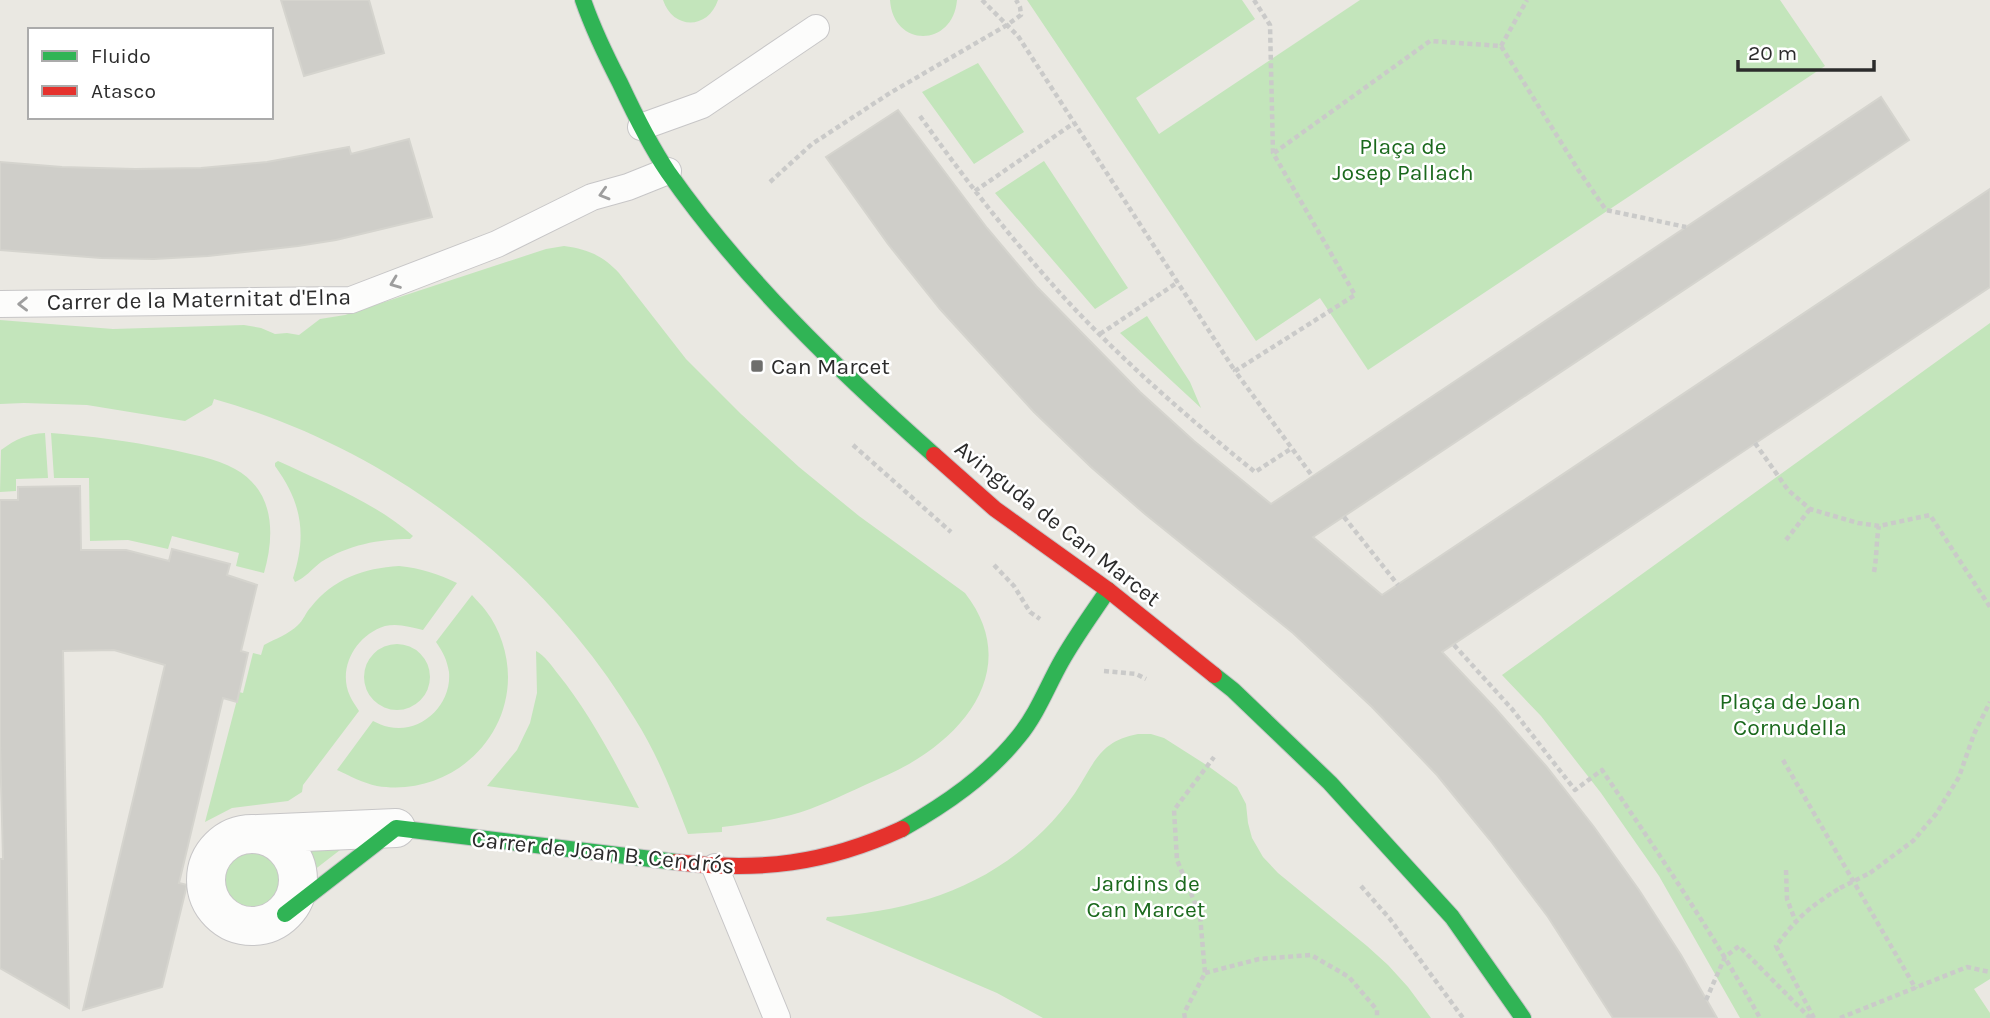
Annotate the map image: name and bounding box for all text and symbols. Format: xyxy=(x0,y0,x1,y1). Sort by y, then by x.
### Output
legend xyxy=(28,28,273,119)
scale bar xyxy=(1738,28,1874,72)
text: 20 m xyxy=(1748,41,1797,65)
text: Fluido xyxy=(91,44,151,68)
text: Atasco xyxy=(91,79,156,103)
park label: Plaça de Josep Pallach xyxy=(1332,133,1474,186)
one-way arrow xyxy=(598,186,610,201)
one-way arrow xyxy=(389,275,401,289)
street label: Carrer de la Maternitat d'Elna xyxy=(47,283,351,316)
one-way arrow xyxy=(18,296,29,311)
place label: Can Marcet xyxy=(771,353,890,380)
marker: Can Marcet xyxy=(749,358,765,374)
street label: Avinguda de Can Marcet xyxy=(950,435,1166,612)
park label: Plaça de Joan Cornudella xyxy=(1719,688,1861,741)
street label: Carrer de Joan B. Cendrós xyxy=(470,825,736,880)
park label: Jardins de Can Marcet xyxy=(1087,870,1206,923)

